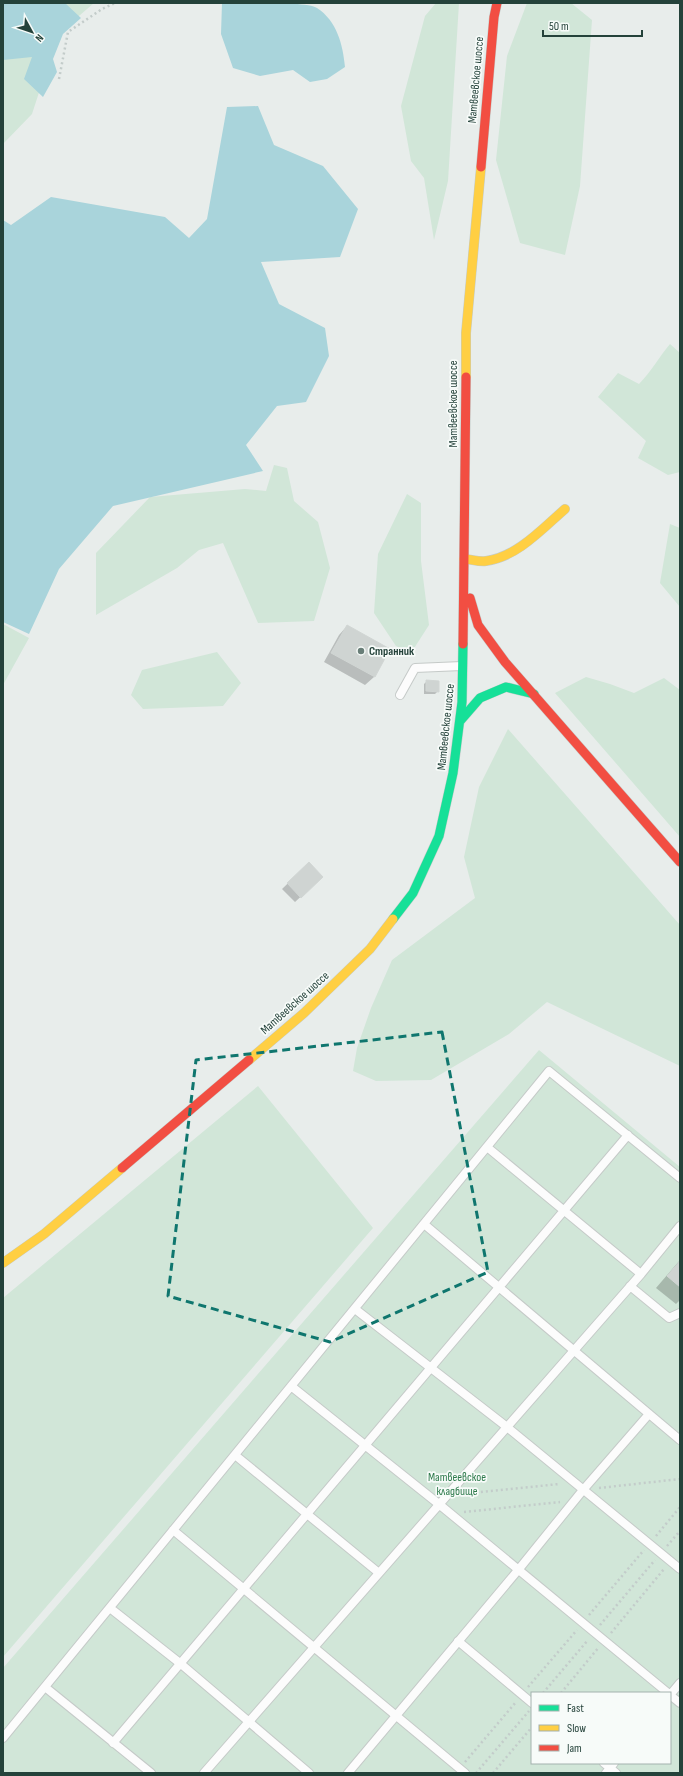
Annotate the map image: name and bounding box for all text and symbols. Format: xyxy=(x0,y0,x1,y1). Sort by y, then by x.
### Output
north arrow xyxy=(12,12,52,52)
scale bar xyxy=(543,12,642,38)
text: 50 m xyxy=(549,19,569,34)
text: N xyxy=(32,32,46,45)
street label: Матвеевское шоссе xyxy=(465,36,487,124)
street label: Матвеевское шоссе xyxy=(446,360,461,447)
place label: Странник xyxy=(369,644,415,659)
marker: Странник xyxy=(356,646,366,656)
street label: Матвеевское шоссе xyxy=(434,683,458,771)
street label: Матвеевское шоссе xyxy=(258,968,332,1038)
park label: Матвеевское кладбище xyxy=(428,1470,486,1499)
legend xyxy=(531,1692,671,1764)
text: Fast xyxy=(567,1701,584,1716)
text: Slow xyxy=(567,1721,586,1736)
text: Jam xyxy=(566,1741,582,1756)

